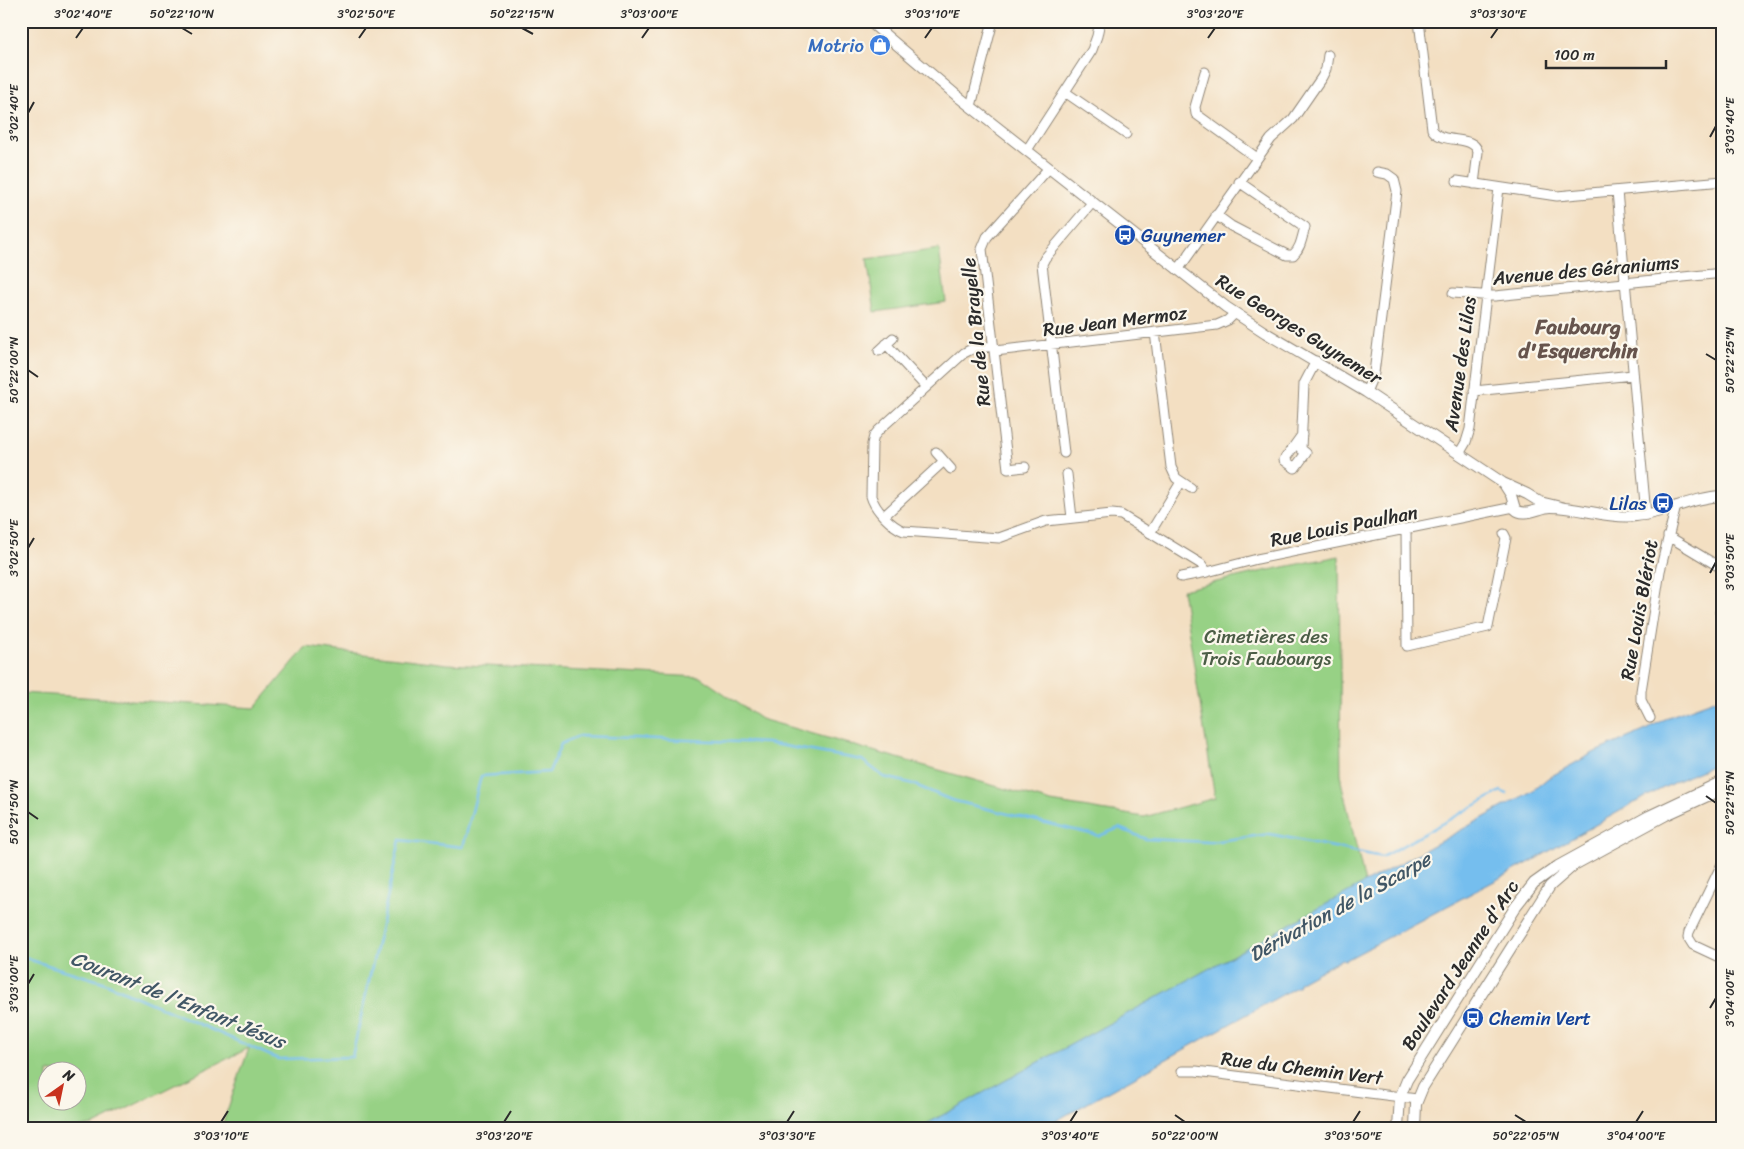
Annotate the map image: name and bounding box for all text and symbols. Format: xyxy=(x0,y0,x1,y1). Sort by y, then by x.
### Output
text: 3°02'40"E xyxy=(54,3,113,25)
text: 50°22'10"N xyxy=(150,3,215,25)
text: 3°02'50"E xyxy=(337,3,396,25)
text: 50°22'15"N xyxy=(490,3,555,25)
text: 3°03'00"E xyxy=(620,3,679,25)
text: 3°03'10"E xyxy=(905,3,961,25)
text: 3°03'20"E xyxy=(1187,3,1245,25)
text: 3°03'30"E xyxy=(1470,3,1527,25)
place label: Motrio xyxy=(808,29,864,62)
shop icon: Motrio xyxy=(868,33,892,57)
scale bar xyxy=(1546,38,1666,70)
text: 100 m xyxy=(1554,42,1595,68)
text: 3°02'40"E xyxy=(3,83,25,142)
text: 3°03'40"E xyxy=(1719,96,1741,155)
place label: Guynemer xyxy=(1141,219,1226,252)
bus stop icon: Guynemer xyxy=(1113,223,1137,247)
street label: Avenue des Géraniums xyxy=(1490,245,1681,295)
street label: Rue de la Brayelle xyxy=(952,256,1000,408)
street label: Rue Georges Guynemer xyxy=(1209,264,1390,394)
street label: Avenue des Lilas xyxy=(1434,294,1486,435)
street label: Rue Jean Mermoz xyxy=(1041,296,1190,346)
district label: Faubourg d'Esquerchin xyxy=(1518,308,1639,370)
text: 50°22'25"N xyxy=(1719,326,1741,393)
text: 50°22'00"N xyxy=(3,336,25,403)
place label: Lilas xyxy=(1609,487,1647,520)
bus stop icon: Lilas xyxy=(1651,491,1675,515)
street label: Rue Louis Paulhan xyxy=(1267,496,1421,556)
text: 3°02'50"E xyxy=(3,518,25,577)
text: 3°03'50"E xyxy=(1719,532,1741,590)
street label: Rue Louis Blériot xyxy=(1610,537,1668,683)
park label: Cimetières des Trois Faubourgs xyxy=(1201,620,1331,675)
text: 50°22'15"N xyxy=(1719,770,1741,835)
text: 50°21'50"N xyxy=(3,779,25,844)
water label: Dérivation de la Scarpe xyxy=(1242,842,1439,972)
street label: Boulevard Jeanne d'Arc xyxy=(1392,873,1528,1057)
water label: Courant de l'Enfant Jésus xyxy=(65,941,293,1060)
text: 3°03'00"E xyxy=(3,954,25,1013)
text: 3°04'00"E xyxy=(1719,968,1741,1027)
place label: Chemin Vert xyxy=(1489,1002,1591,1035)
bus stop icon: Chemin Vert xyxy=(1461,1006,1485,1030)
street label: Rue du Chemin Vert xyxy=(1219,1042,1386,1094)
north arrow xyxy=(38,1062,88,1112)
text: N xyxy=(57,1062,80,1089)
text: 3°03'10"E xyxy=(194,1125,250,1147)
text: 3°03'20"E xyxy=(476,1125,534,1147)
text: 3°03'30"E xyxy=(759,1125,816,1147)
text: 3°03'40"E xyxy=(1041,1125,1100,1147)
text: 50°22'00"N xyxy=(1152,1125,1219,1147)
text: 3°03'50"E xyxy=(1325,1125,1383,1147)
text: 50°22'05"N xyxy=(1493,1125,1560,1147)
text: 3°04'00"E xyxy=(1607,1125,1666,1147)

